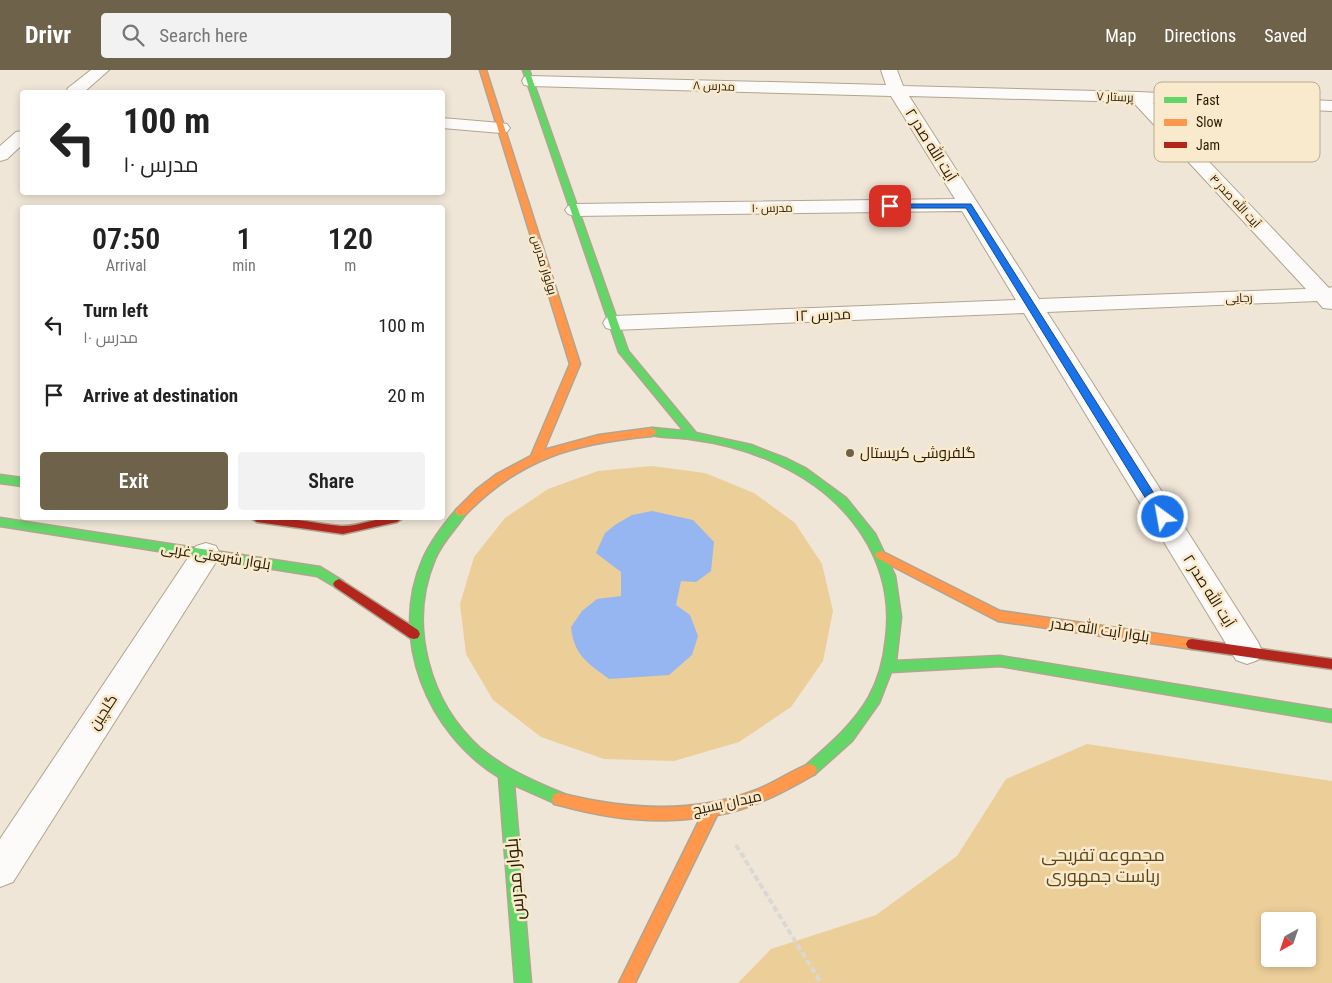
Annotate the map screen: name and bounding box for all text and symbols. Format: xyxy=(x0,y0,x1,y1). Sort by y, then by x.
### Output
search box xyxy=(101,13,451,58)
text: Drivr xyxy=(25,21,71,49)
icon: search xyxy=(119,21,147,49)
text: Search here xyxy=(159,24,248,47)
text: Map xyxy=(1105,25,1136,46)
text: Directions xyxy=(1164,25,1236,46)
text: Saved xyxy=(1264,25,1307,46)
street label: مدرس ۸ xyxy=(693,78,735,94)
legend xyxy=(1154,82,1320,162)
street label: پرستار ۷ xyxy=(1096,89,1135,107)
text: Fast xyxy=(1196,92,1220,108)
text: 100 m xyxy=(123,101,210,142)
street label: آیت الله صدر ۲ xyxy=(901,105,961,185)
icon: left xyxy=(40,110,105,175)
text: Slow xyxy=(1196,114,1223,130)
text: Jam xyxy=(1196,137,1220,153)
text: مدرس ۱۰ xyxy=(123,152,199,177)
street label: آیت الله صدر ۴ xyxy=(1207,171,1264,231)
pin xyxy=(869,185,911,227)
icon: arrive xyxy=(876,192,904,220)
street label: مدرس ۱۰ xyxy=(751,201,793,215)
text: 07:50 xyxy=(92,221,160,256)
text: 1 xyxy=(236,221,252,256)
text: 120 xyxy=(328,221,373,256)
street label: بولوار مدرس xyxy=(528,234,560,296)
text: Arrival xyxy=(106,256,146,275)
text: min xyxy=(232,256,256,275)
text: m xyxy=(344,256,356,275)
street label: رجایی xyxy=(1225,291,1253,305)
text: Turn left xyxy=(83,299,148,322)
street label: مدرس ۱۲ xyxy=(795,305,851,326)
icon: left xyxy=(40,311,68,339)
text: 100 m xyxy=(378,314,425,337)
text: مدرس ۱۰ xyxy=(83,328,138,347)
icon: arrive xyxy=(40,381,68,409)
text: Arrive at destination xyxy=(83,384,238,407)
text: 20 m xyxy=(388,384,425,407)
place label: گلفروشی کریستال xyxy=(860,444,976,463)
marker: گلفروشی کریستال xyxy=(844,447,856,459)
button: Exit xyxy=(40,452,228,510)
button: Share xyxy=(238,452,425,510)
position arrow xyxy=(1136,490,1188,542)
street label: بلوار شریعتی غربی xyxy=(160,538,272,575)
street label: آیت الله صدر ۲ xyxy=(1179,551,1239,631)
street label: بلوار آیت الله صدر xyxy=(1048,613,1151,646)
street label: گلچین xyxy=(85,691,122,734)
street label: میدان بسیج xyxy=(691,787,764,821)
street label: بلوار مدرس xyxy=(500,837,530,921)
park label: مجموعه تفریحی ریاست جمهوری xyxy=(1041,844,1165,887)
north arrow xyxy=(1261,912,1316,968)
map controls xyxy=(1261,912,1316,967)

